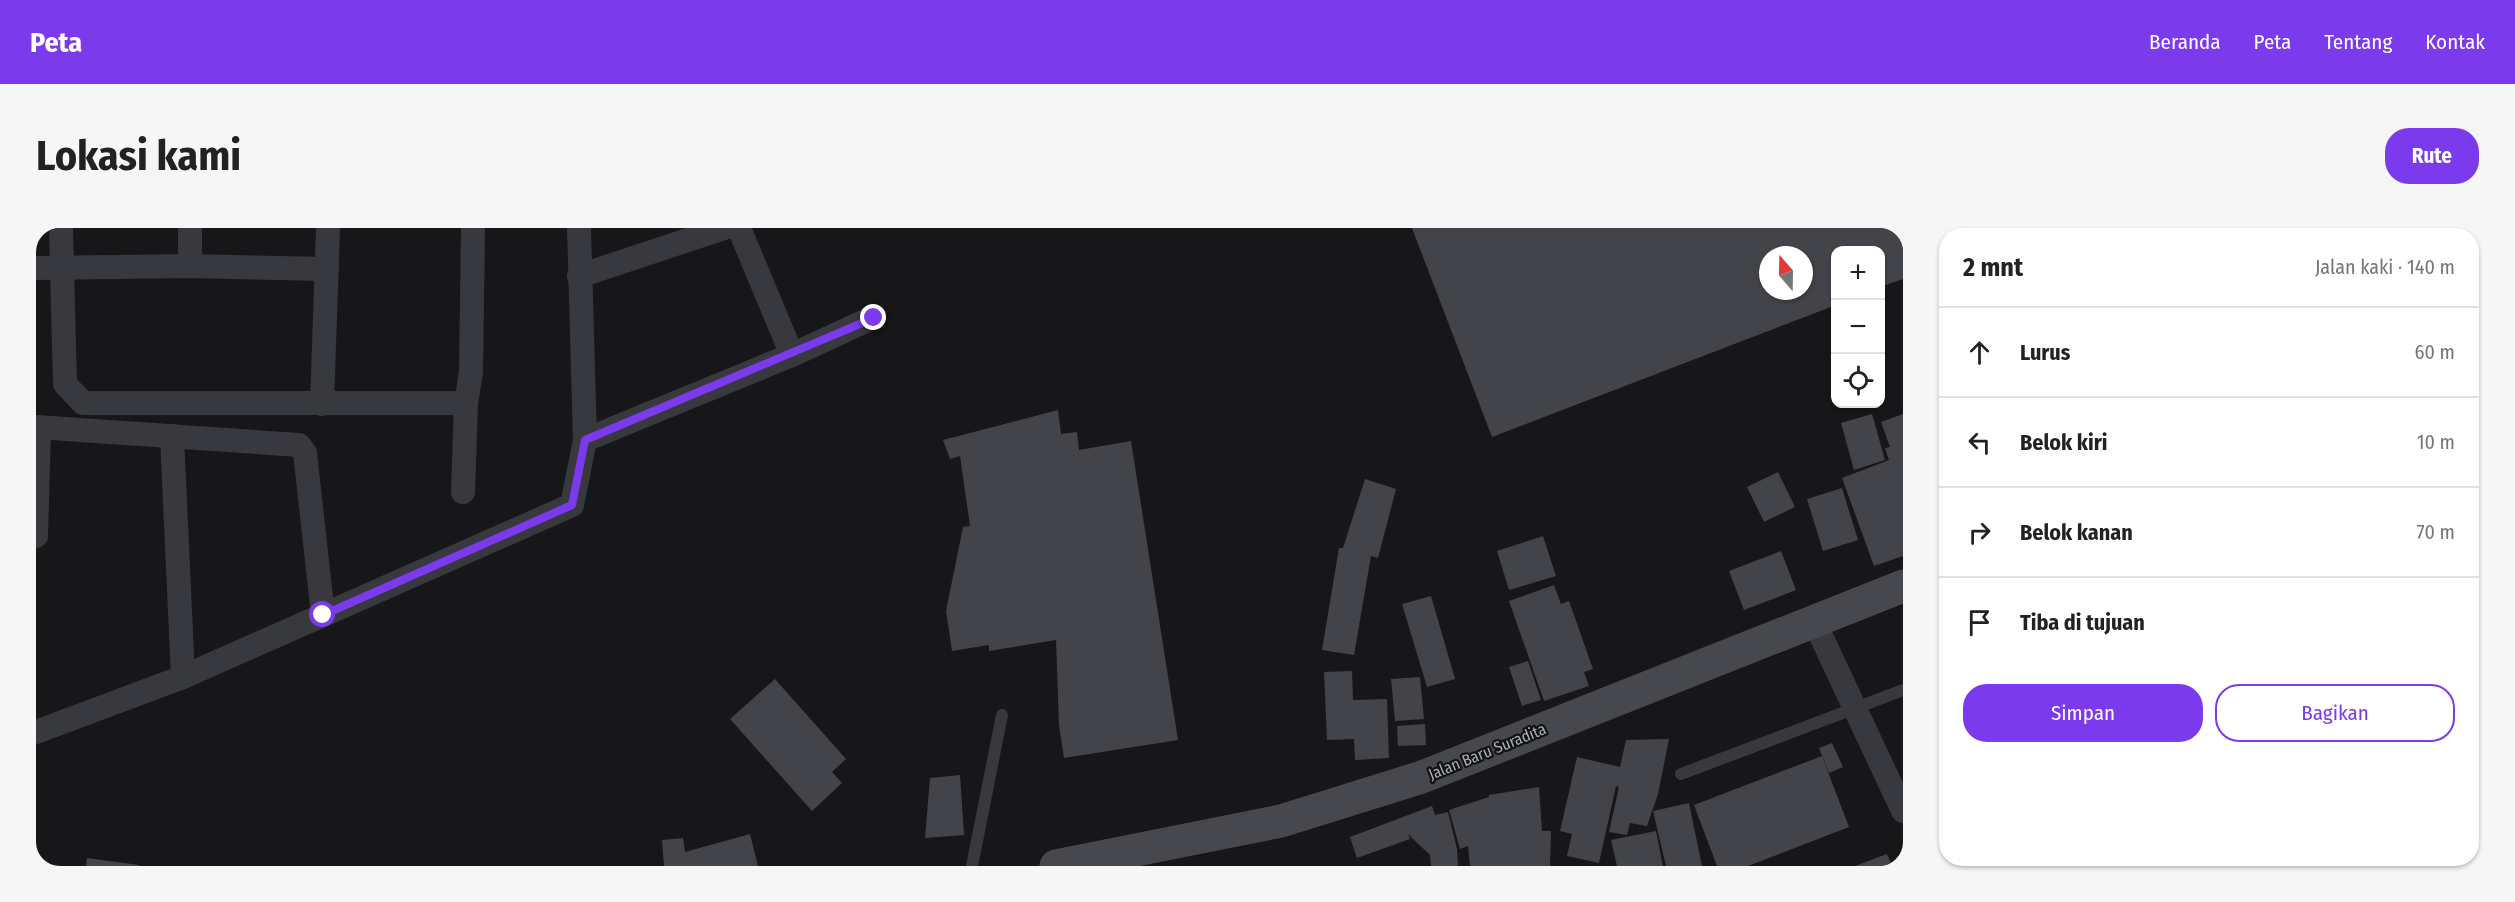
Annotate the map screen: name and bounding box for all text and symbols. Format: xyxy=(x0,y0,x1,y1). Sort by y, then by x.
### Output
text: Peta xyxy=(30,26,82,59)
text: Beranda xyxy=(2149,29,2221,55)
text: Peta xyxy=(2254,29,2291,55)
text: Tentang xyxy=(2324,29,2392,55)
text: Kontak xyxy=(2425,29,2485,55)
button: Rute xyxy=(2385,128,2479,184)
text: Lokasi kami xyxy=(36,131,241,181)
north arrow xyxy=(1759,246,1813,300)
map controls xyxy=(1831,246,1885,408)
button: + xyxy=(1831,246,1885,300)
text: 2 mnt xyxy=(1963,252,2023,283)
text: Jalan kaki · 140 m xyxy=(2315,255,2455,279)
button: − xyxy=(1831,300,1885,354)
route end xyxy=(860,304,886,330)
icon: ahead xyxy=(1963,336,1996,369)
text: Lurus xyxy=(2020,339,2070,366)
text: 60 m xyxy=(2415,340,2455,364)
button: locate xyxy=(1831,354,1885,408)
icon: left xyxy=(1963,426,1996,459)
text: Belok kiri xyxy=(2020,429,2108,456)
text: 10 m xyxy=(2417,430,2455,454)
icon: right xyxy=(1963,516,1996,549)
text: Belok kanan xyxy=(2020,519,2133,546)
text: 70 m xyxy=(2417,520,2455,544)
route start xyxy=(309,601,335,627)
icon: arrive xyxy=(1963,606,1996,639)
text: Tiba di tujuan xyxy=(2020,609,2145,636)
button: Simpan xyxy=(1963,684,2203,742)
button: Bagikan xyxy=(2215,684,2455,742)
street label: Jalan Baru Suradita xyxy=(1426,719,1549,784)

